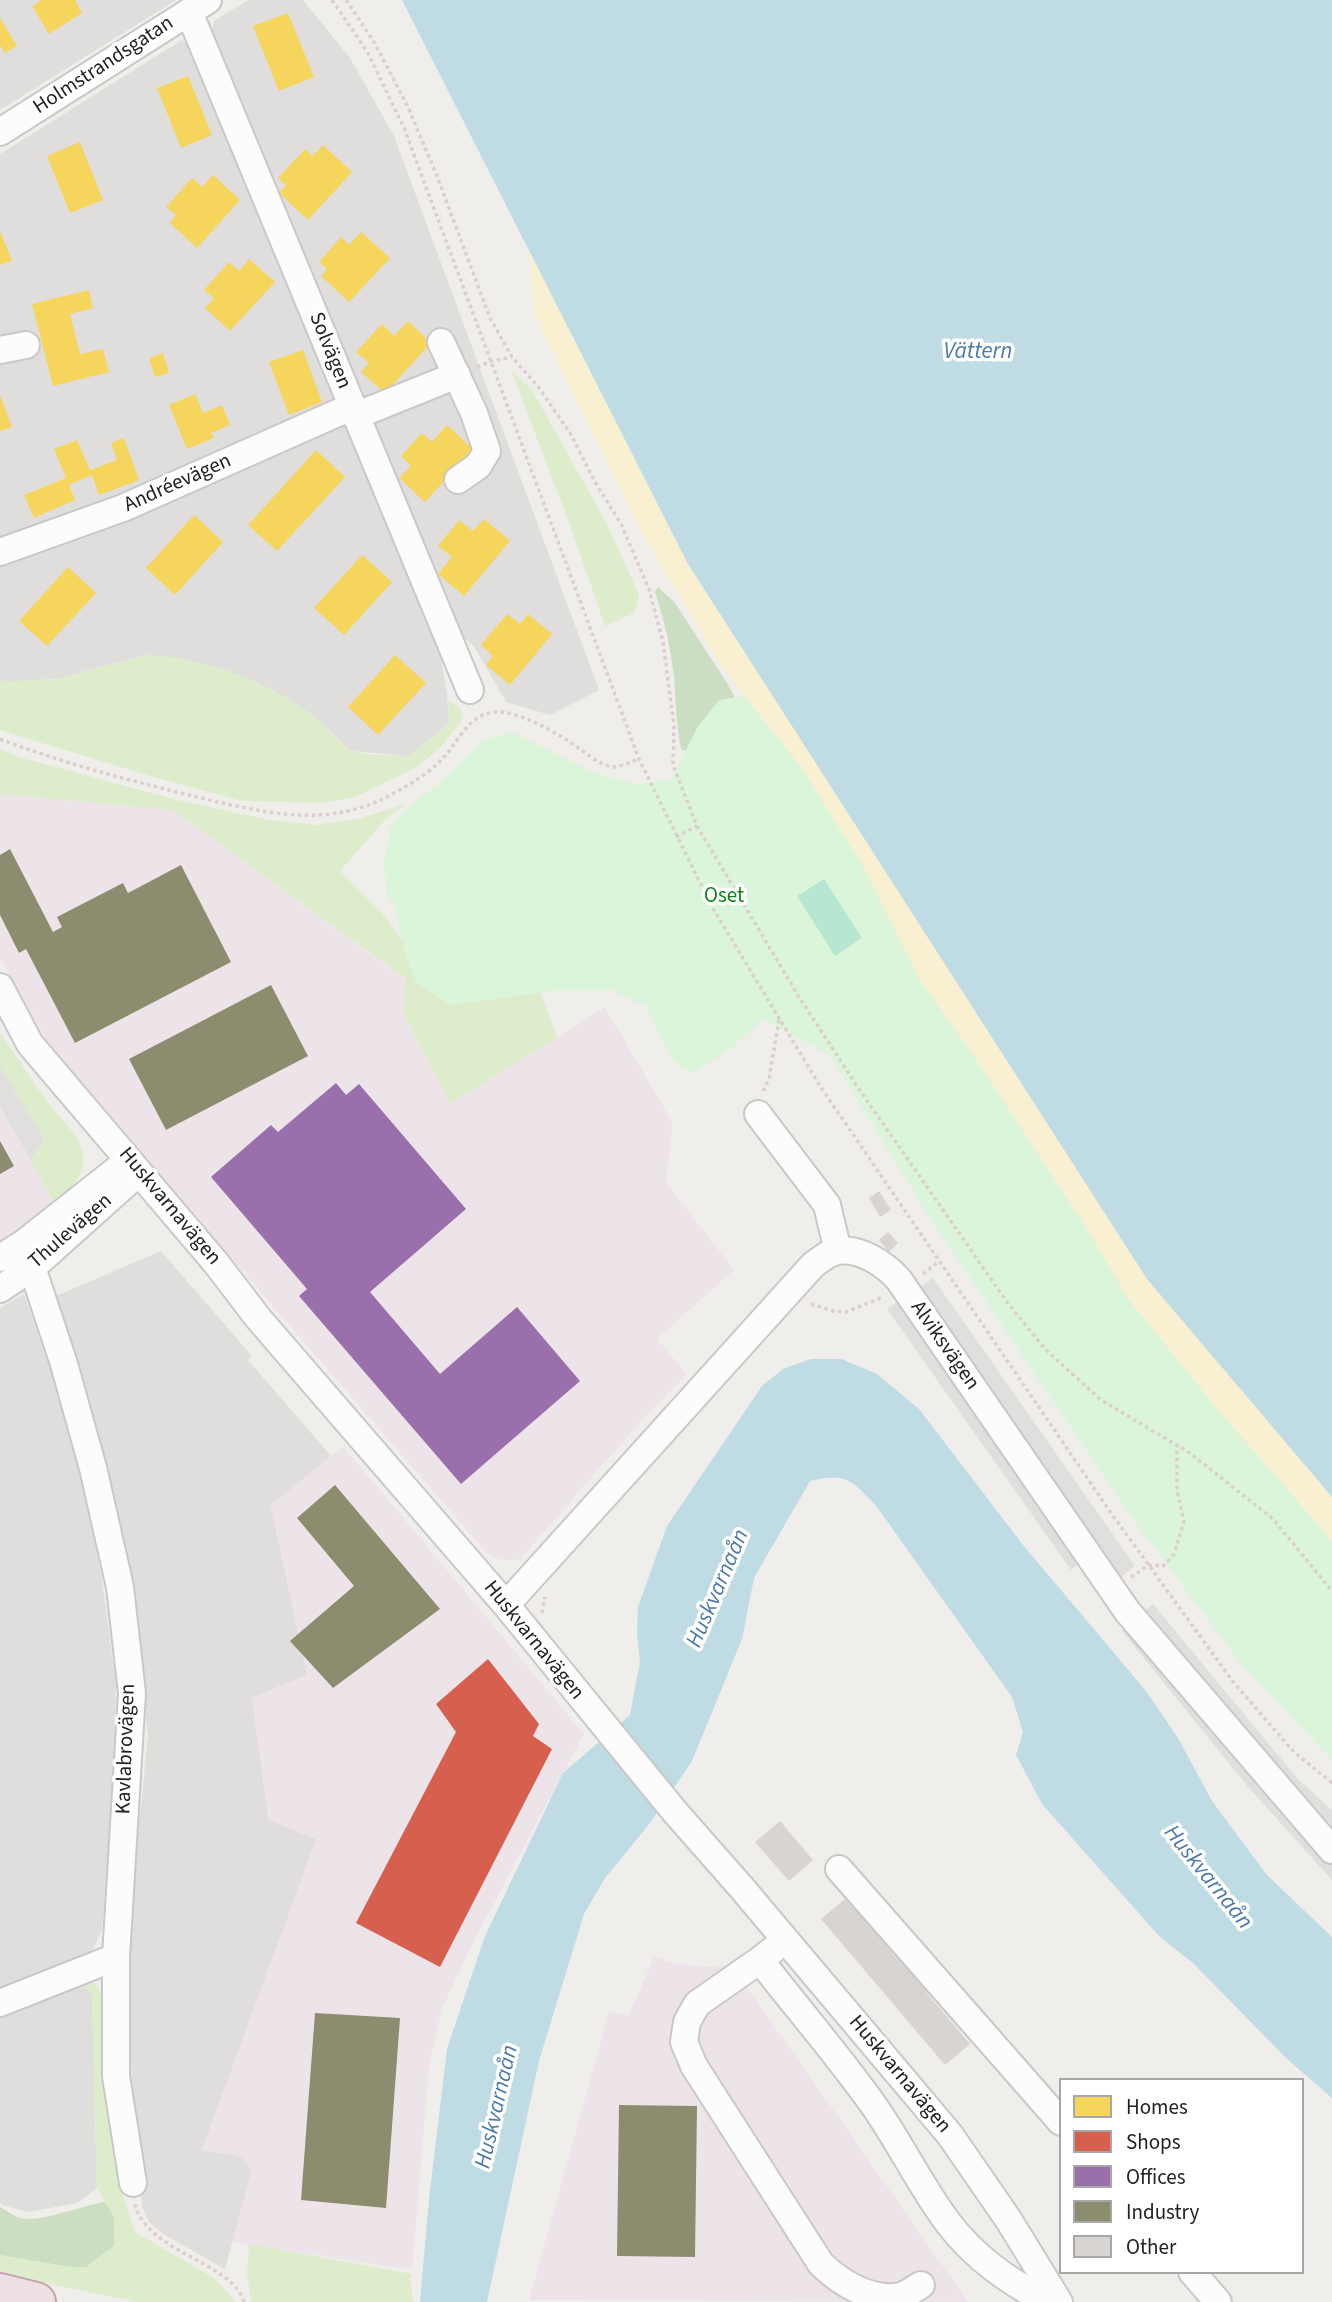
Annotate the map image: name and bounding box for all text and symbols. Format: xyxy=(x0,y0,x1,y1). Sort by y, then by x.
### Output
street label: Holmstrandsgatan xyxy=(29,11,179,121)
street label: Solvägen xyxy=(302,309,356,393)
water label: Vättern xyxy=(944,339,1012,367)
street label: Andréevägen xyxy=(120,449,236,519)
park label: Oset xyxy=(704,884,744,910)
street label: Huskvarnavägen xyxy=(112,1143,226,1271)
street label: Thulevägen xyxy=(24,1189,118,1275)
street label: Alviksvägen xyxy=(904,1297,984,1395)
water label: Huskvarnaån xyxy=(682,1526,756,1652)
street label: Huskvarnavägen xyxy=(477,1576,589,1706)
street label: Kavlabrovägen xyxy=(112,1683,142,1815)
water label: Huskvarnaån xyxy=(1157,1820,1257,1936)
street label: Huskvarnavägen xyxy=(842,2011,956,2139)
water label: Huskvarnaån xyxy=(470,2043,526,2171)
legend xyxy=(1059,2078,1304,2274)
text: Homes xyxy=(1126,2092,1188,2122)
text: Shops xyxy=(1126,2127,1180,2157)
text: Offices xyxy=(1126,2162,1186,2192)
text: Industry xyxy=(1126,2197,1199,2227)
text: Other xyxy=(1126,2232,1176,2262)

